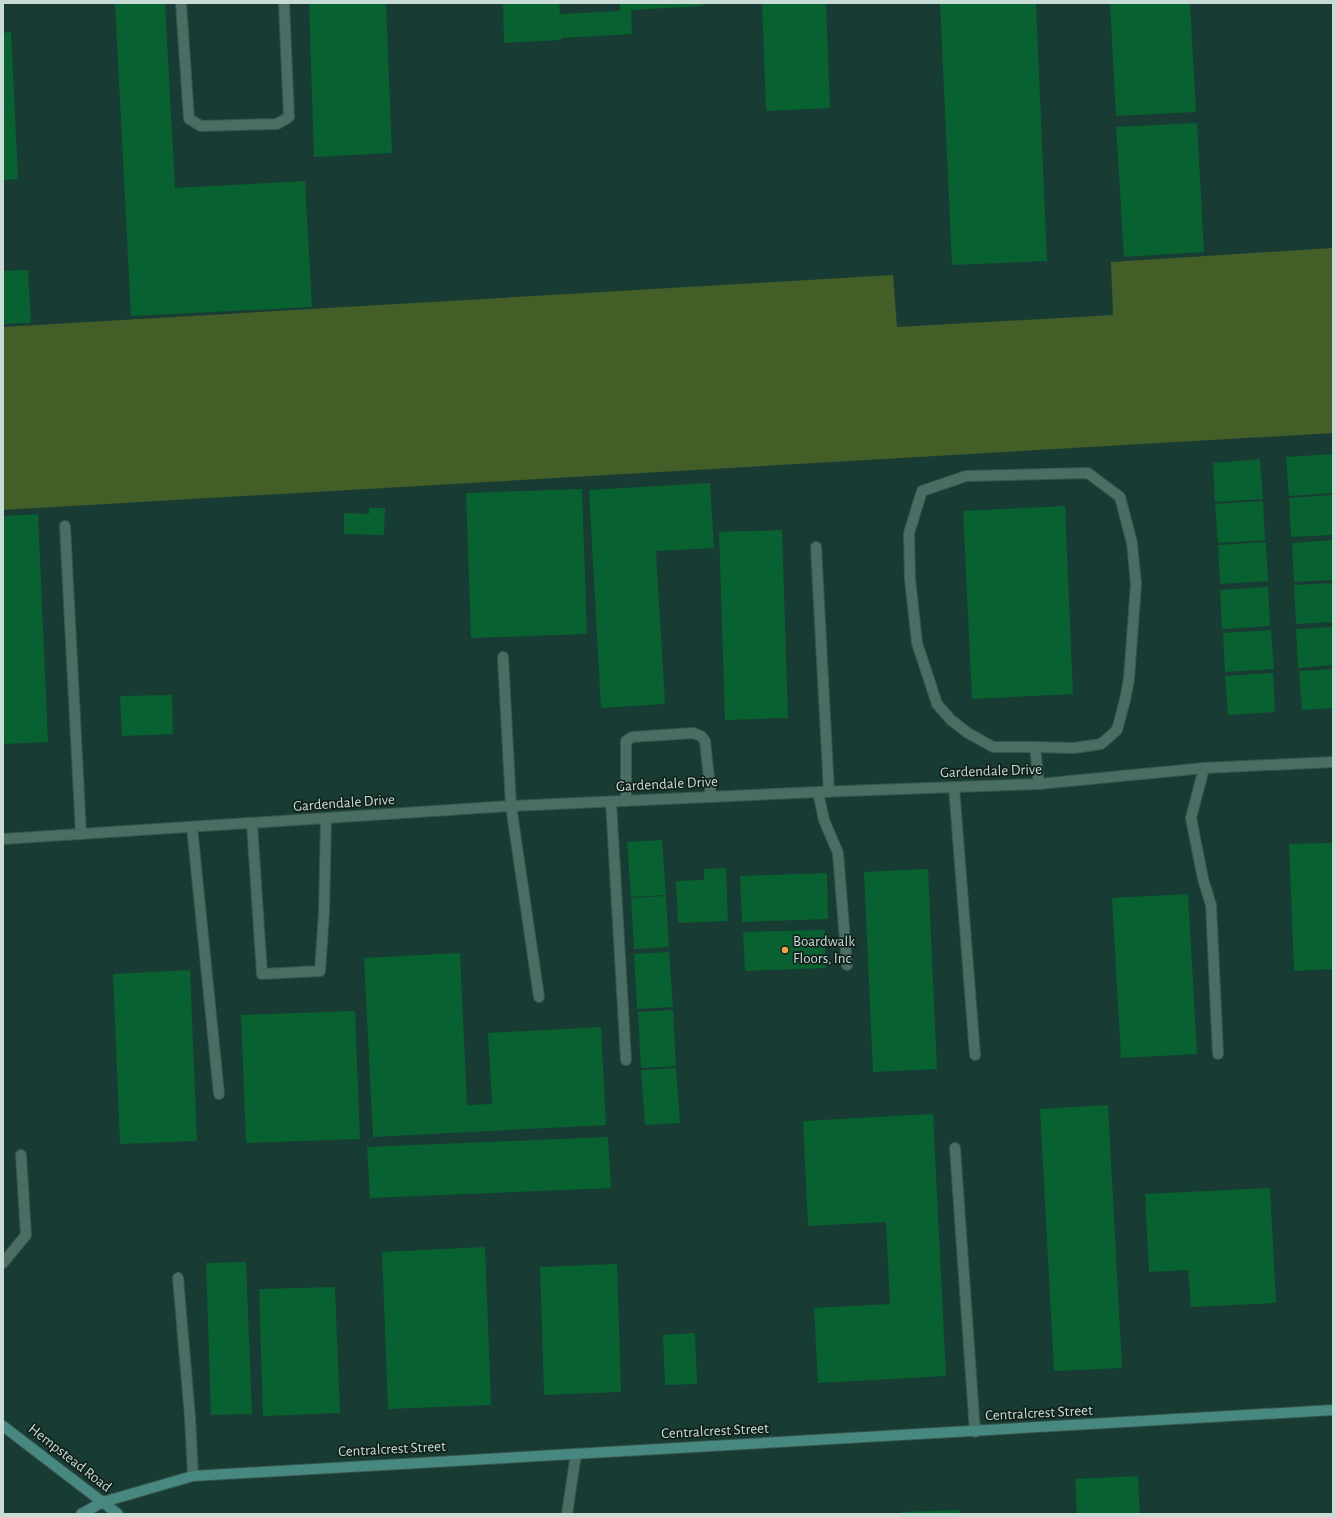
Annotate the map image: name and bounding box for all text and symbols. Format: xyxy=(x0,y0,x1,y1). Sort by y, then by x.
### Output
street label: Gardendale Drive xyxy=(940,762,1042,780)
street label: Gardendale Drive xyxy=(616,774,718,794)
street label: Gardendale Drive xyxy=(293,792,395,814)
place label: Boardwalk Floors, Inc xyxy=(793,934,855,966)
marker: Boardwalk Floors, Inc xyxy=(780,945,790,955)
street label: Centralcrest Street xyxy=(985,1403,1093,1423)
street label: Hempstead Road xyxy=(26,1421,114,1495)
street label: Centralcrest Street xyxy=(661,1421,769,1441)
street label: Centralcrest Street xyxy=(338,1439,446,1459)

